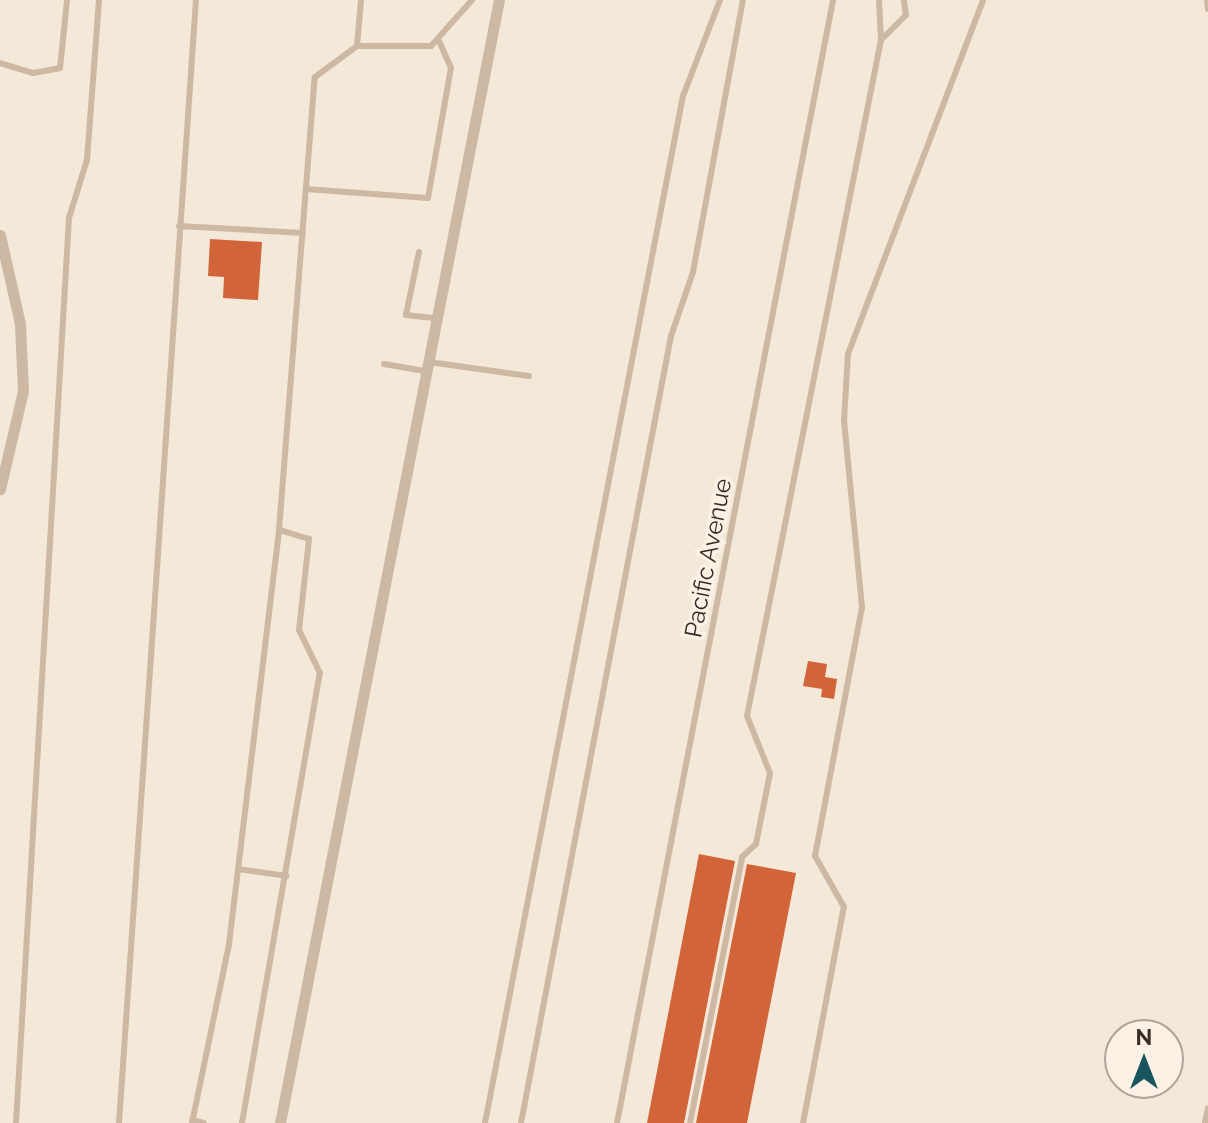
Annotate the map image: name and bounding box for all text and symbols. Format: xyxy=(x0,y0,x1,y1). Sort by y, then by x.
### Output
street label: Pacific Avenue xyxy=(678,476,738,640)
north arrow xyxy=(1104,1019,1184,1099)
text: N xyxy=(1136,1024,1152,1050)

